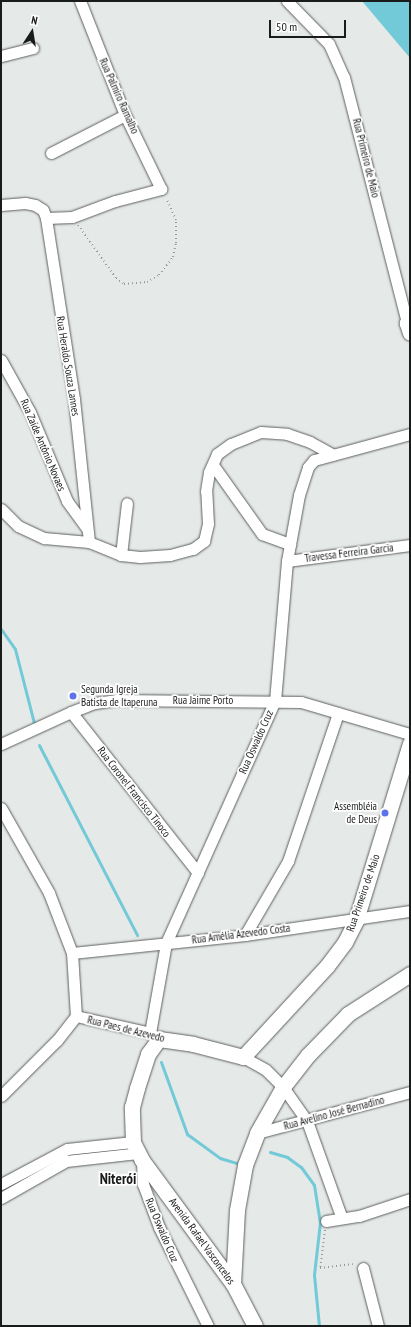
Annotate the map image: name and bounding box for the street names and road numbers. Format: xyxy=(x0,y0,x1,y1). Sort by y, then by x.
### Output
street label: Rua Palmiro Ramalho xyxy=(96,56,142,136)
street label: Rua Primeiro de Maio xyxy=(350,117,382,199)
street label: Rua Heraldo Souza Lannes xyxy=(54,315,82,417)
street label: Rua Zaíde Antônio Novaes xyxy=(18,397,68,493)
street label: Travessa Ferreira Garcia xyxy=(304,541,394,565)
street label: Rua Jaime Porto xyxy=(173,693,233,707)
street label: Rua Oswaldo Cruz xyxy=(236,708,276,776)
street label: Rua Coronel Francisco Tinoco xyxy=(95,744,173,840)
street label: Rua Primeiro de Maio xyxy=(344,852,382,934)
street label: Rua Amélia Azevedo Costa xyxy=(191,921,291,947)
street label: Rua Paes de Azevedo xyxy=(86,1013,166,1045)
street label: Rua Avelino José Bernadino xyxy=(282,1093,386,1133)
street label: Avenida Rafael Vasconcelos xyxy=(166,1195,238,1287)
street label: Rua Oswaldo Cruz xyxy=(143,1196,181,1264)

